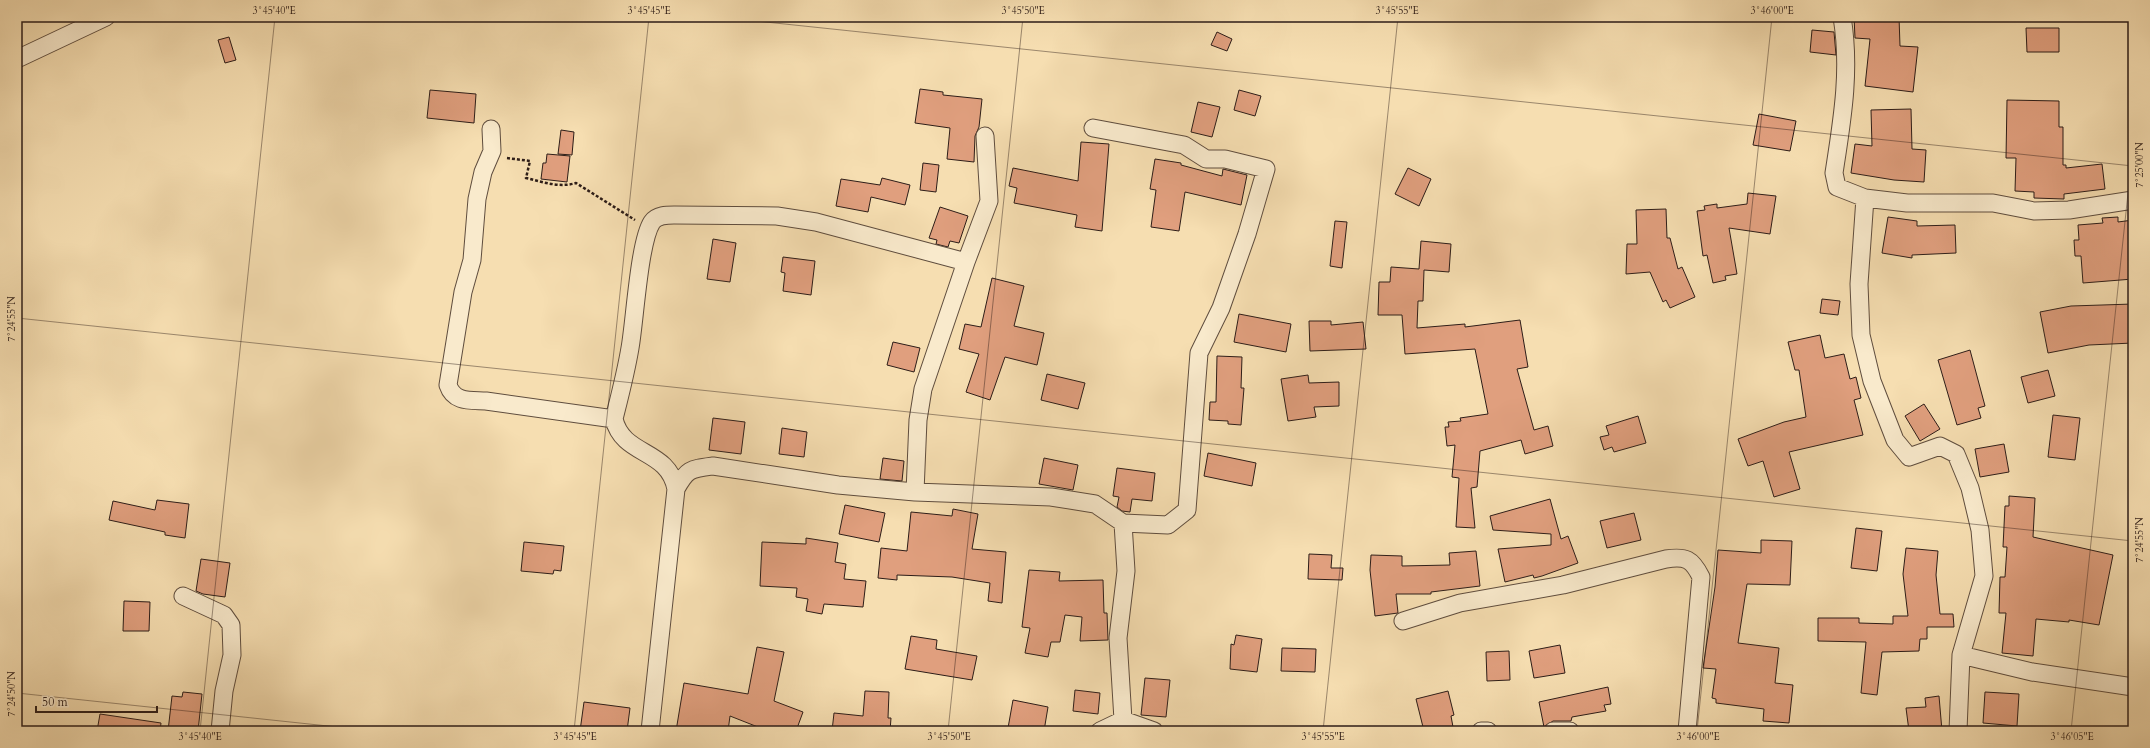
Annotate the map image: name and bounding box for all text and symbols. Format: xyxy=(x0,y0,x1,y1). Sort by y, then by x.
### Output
text: 3°45'40"E xyxy=(252,4,296,18)
text: 3°45'45"E xyxy=(627,4,671,18)
text: 3°45'50"E xyxy=(1001,4,1045,18)
text: 3°45'55"E xyxy=(1375,4,1419,18)
text: 3°46'00"E xyxy=(1750,4,1794,18)
text: 7°25'00"N xyxy=(2133,142,2147,188)
text: 7°24'55"N xyxy=(5,296,19,342)
text: 7°24'55"N xyxy=(2133,517,2147,563)
text: 7°24'50"N xyxy=(5,671,19,717)
scale bar xyxy=(36,688,157,714)
text: 50 m xyxy=(42,694,69,710)
text: 3°45'40"E xyxy=(178,730,222,744)
text: 3°45'45"E xyxy=(553,730,597,744)
text: 3°45'50"E xyxy=(927,730,971,744)
text: 3°45'55"E xyxy=(1301,730,1345,744)
text: 3°46'00"E xyxy=(1676,730,1720,744)
text: 3°46'05"E xyxy=(2050,730,2094,744)

